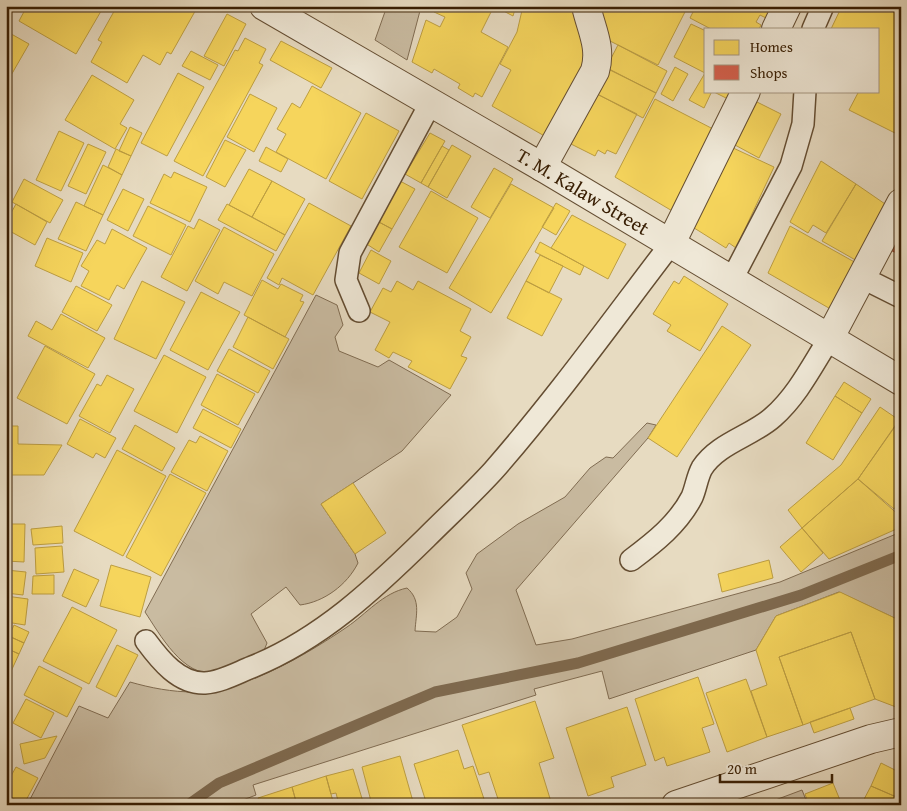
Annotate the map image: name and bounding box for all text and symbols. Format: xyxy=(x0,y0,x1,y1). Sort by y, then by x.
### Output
legend xyxy=(704,28,880,92)
text: Homes xyxy=(750,36,793,57)
text: Shops xyxy=(750,62,787,83)
street label: T. M. Kalaw Street xyxy=(511,140,655,242)
scale bar xyxy=(720,751,832,783)
text: 20 m xyxy=(727,758,758,779)

